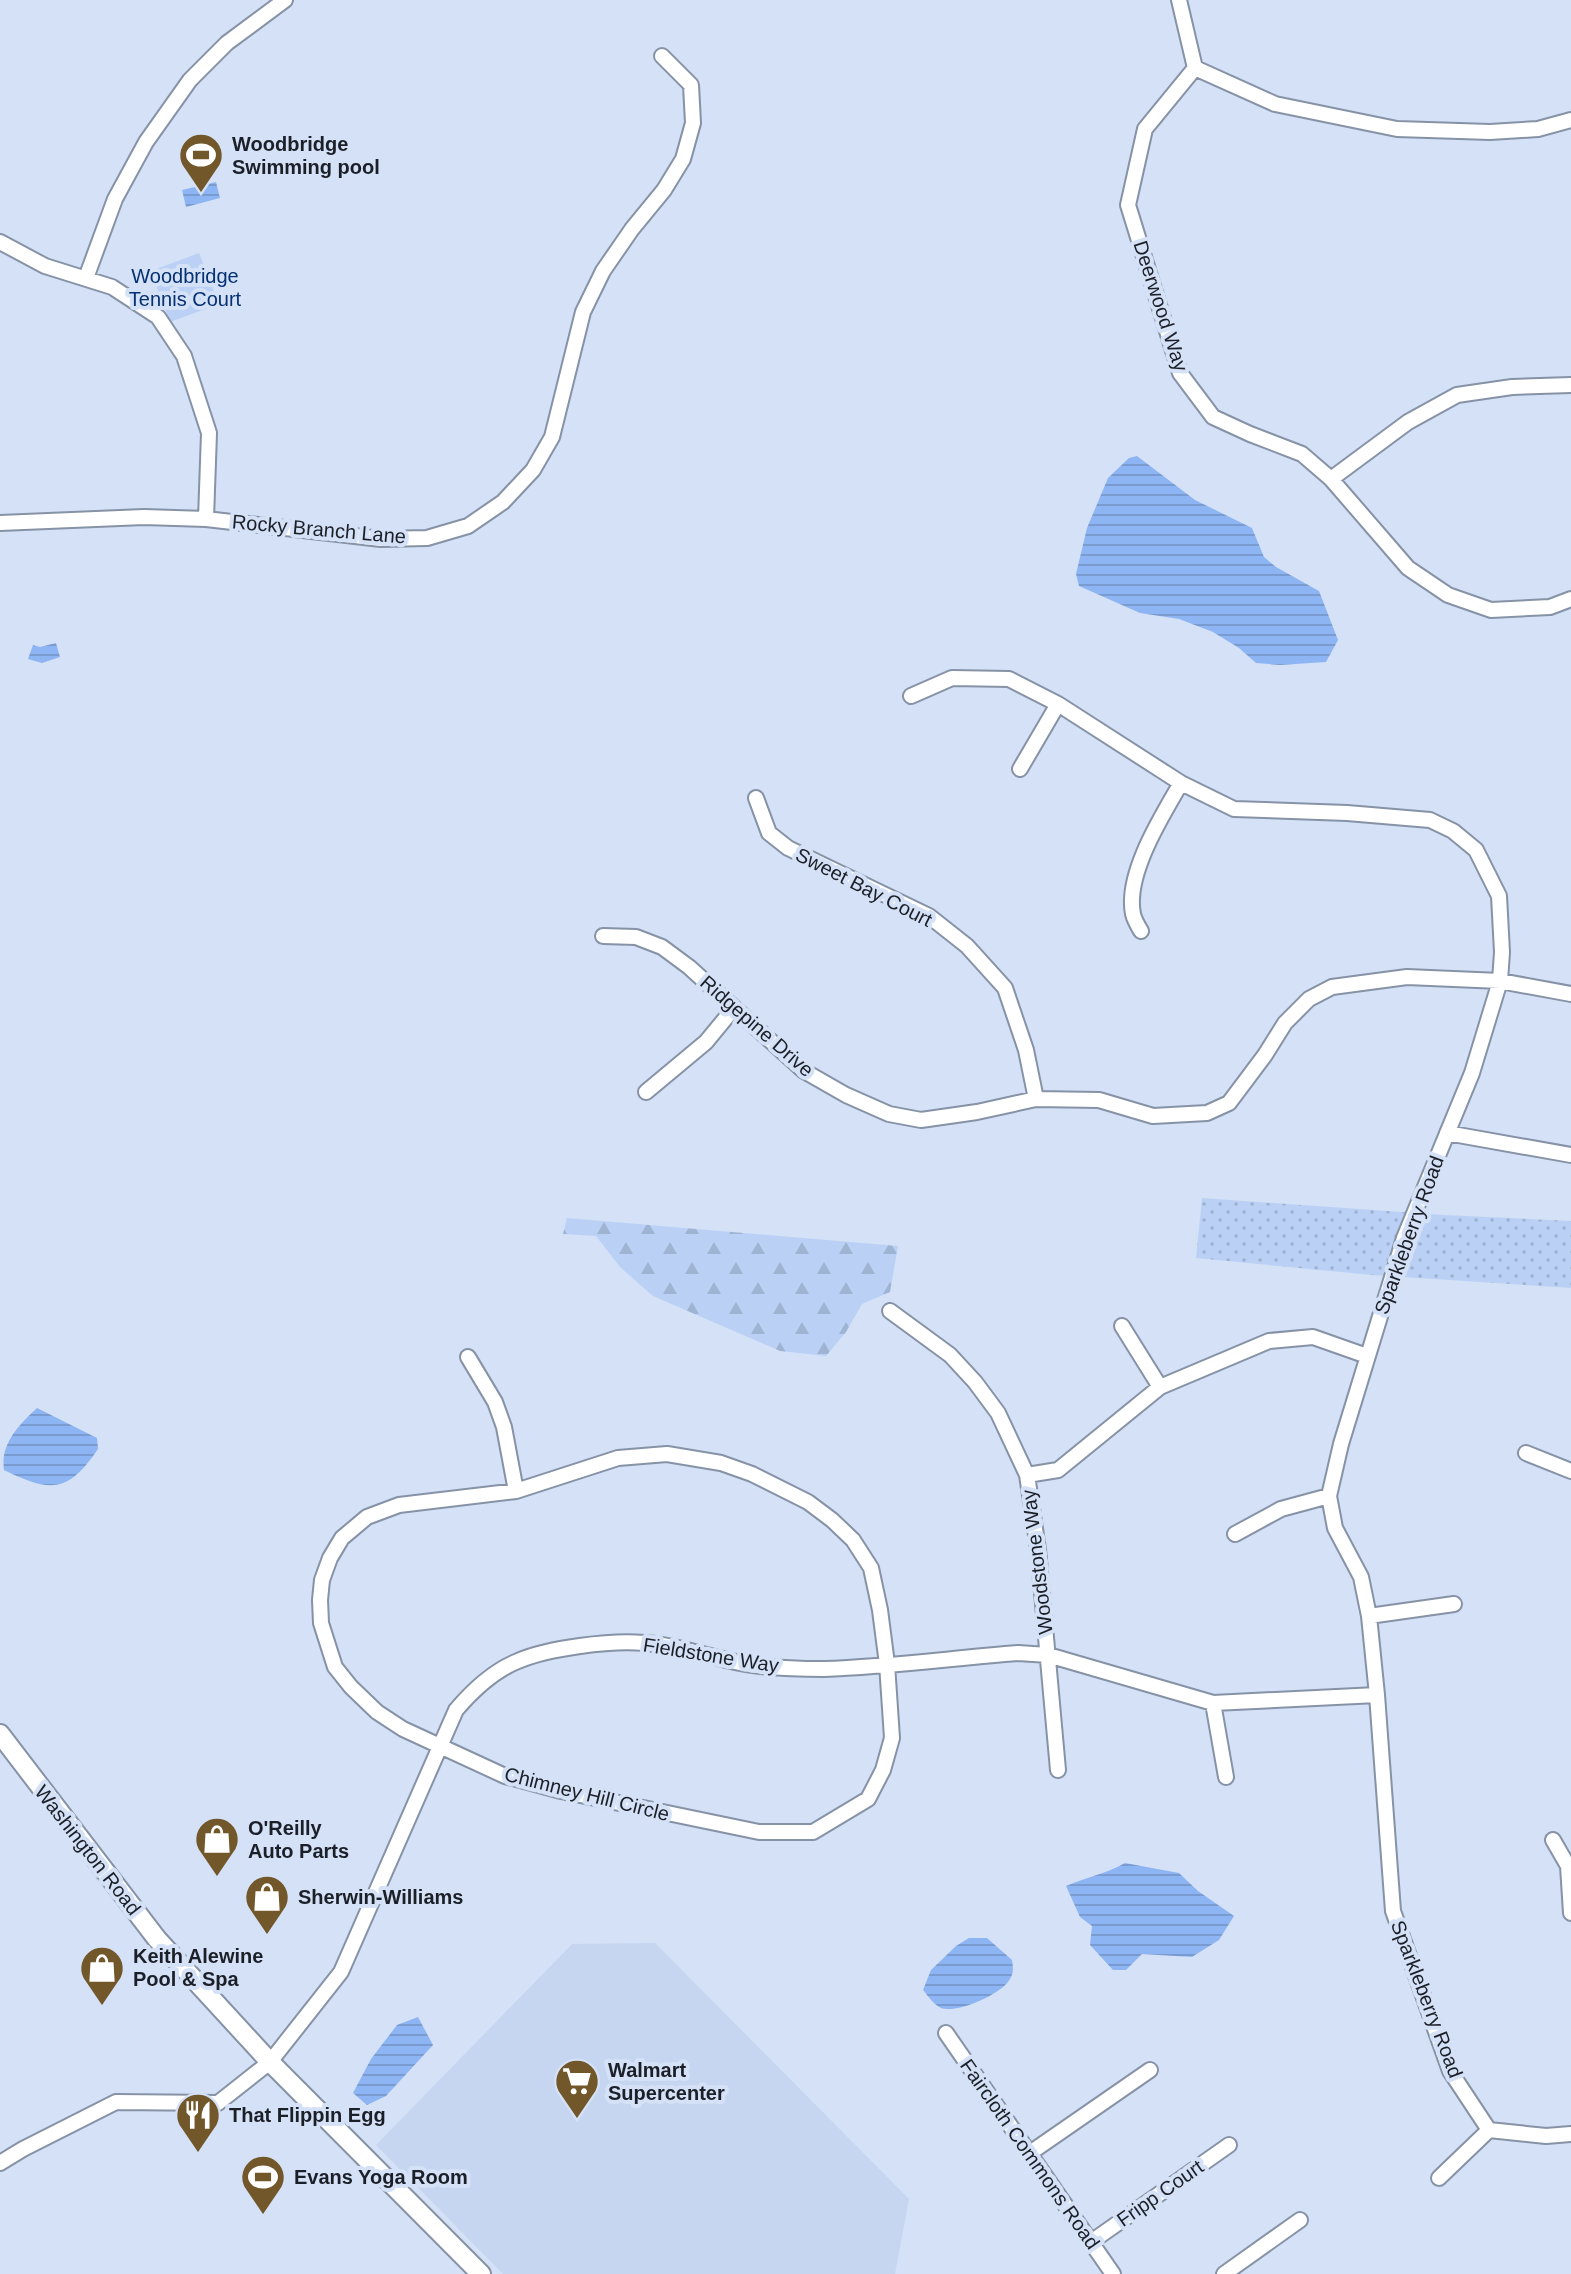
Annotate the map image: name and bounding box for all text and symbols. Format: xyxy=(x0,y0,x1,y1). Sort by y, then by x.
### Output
sports icon: Woodbridge Swimming pool xyxy=(177,131,225,194)
place label: Woodbridge Swimming pool xyxy=(232,133,380,178)
street label: Deerwood Way xyxy=(1130,238,1192,374)
park label: Woodbridge Tennis Court xyxy=(129,265,242,310)
street label: Rocky Branch Lane xyxy=(231,510,407,548)
street label: Sweet Bay Court xyxy=(792,843,936,931)
street label: Ridgepine Drive xyxy=(696,971,818,1081)
street label: Sparkleberry Road xyxy=(1370,1153,1448,1317)
street label: Woodstone Way xyxy=(1017,1488,1057,1636)
street label: Fieldstone Way xyxy=(642,1633,780,1677)
street label: Chimney Hill Circle xyxy=(502,1763,672,1825)
street label: Washington Road xyxy=(31,1781,145,1919)
shop icon: O'Reilly Auto Parts xyxy=(193,1815,241,1878)
place label: O'Reilly Auto Parts xyxy=(248,1817,349,1862)
shop icon: Sherwin-Williams xyxy=(243,1873,291,1936)
place label: Sherwin-Williams xyxy=(298,1886,463,1908)
street label: Sparkleberry Road xyxy=(1387,1917,1467,2081)
shop icon: Keith Alewine Pool & Spa xyxy=(78,1944,126,2007)
place label: Keith Alewine Pool & Spa xyxy=(133,1945,263,1990)
street label: Faircloth Commons Road xyxy=(956,2055,1104,2253)
supermarket icon: Walmart Supercenter xyxy=(553,2057,601,2120)
place label: Walmart Supercenter xyxy=(608,2059,725,2104)
restaurant icon: That Flippin Egg xyxy=(174,2091,222,2154)
place label: That Flippin Egg xyxy=(229,2104,386,2126)
sports icon: Evans Yoga Room xyxy=(239,2153,287,2216)
street label: Fripp Court xyxy=(1113,2155,1208,2231)
place label: Evans Yoga Room xyxy=(294,2166,468,2188)

